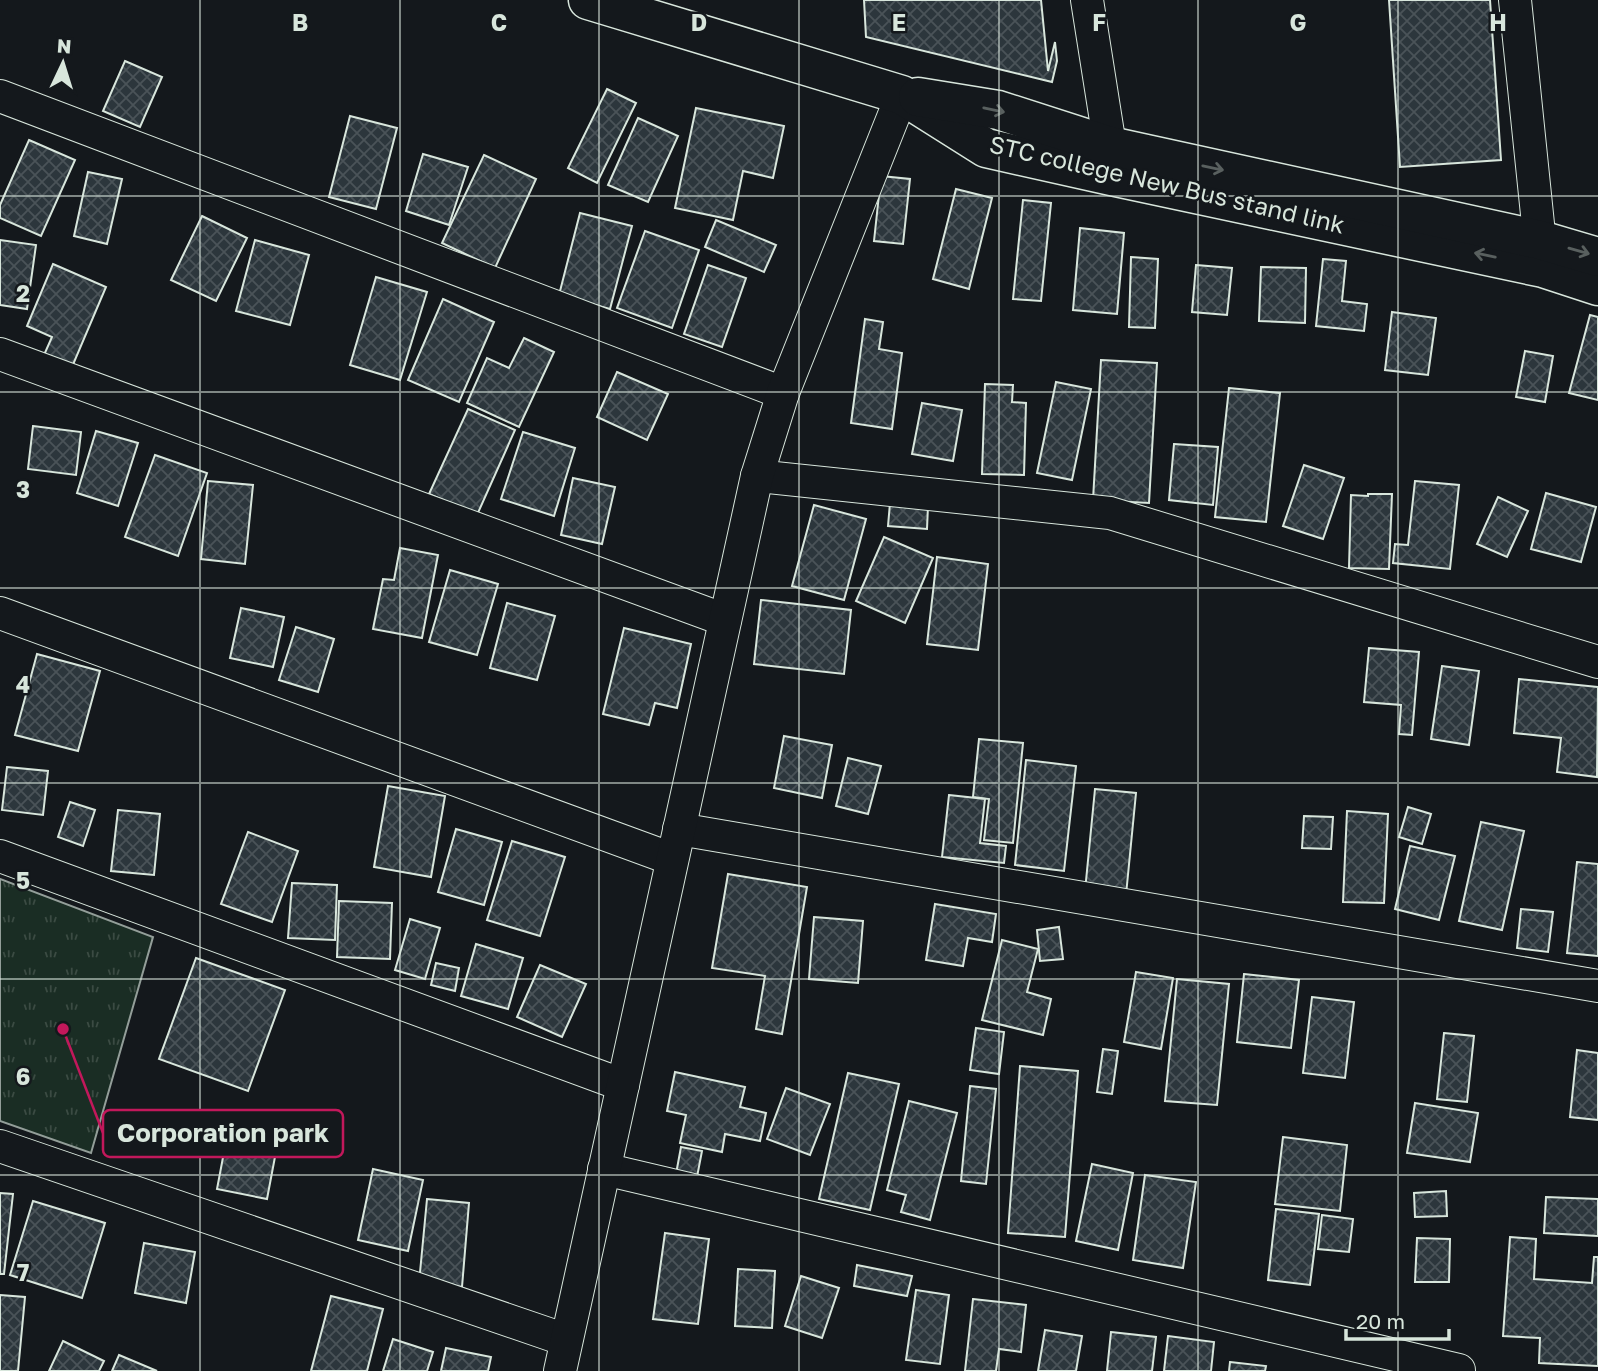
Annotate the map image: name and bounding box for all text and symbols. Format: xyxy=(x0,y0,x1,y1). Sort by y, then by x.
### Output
text: B xyxy=(292,8,308,36)
text: C xyxy=(491,8,507,36)
text: D xyxy=(691,8,707,36)
text: E xyxy=(892,8,906,36)
text: F xyxy=(1092,8,1106,36)
text: G xyxy=(1290,8,1306,36)
text: H xyxy=(1489,8,1507,36)
north arrow xyxy=(28,28,98,98)
text: N xyxy=(56,34,72,58)
one-way arrow xyxy=(982,103,1005,117)
street label: STC college New Bus stand link xyxy=(987,129,1348,239)
one-way arrow xyxy=(1201,162,1224,176)
one-way arrow xyxy=(1567,245,1589,258)
one-way arrow xyxy=(1474,248,1497,262)
text: 2 xyxy=(16,279,30,307)
text: 3 xyxy=(16,475,30,503)
text: 4 xyxy=(16,670,30,698)
text: 5 xyxy=(16,866,30,894)
text: 6 xyxy=(16,1062,30,1090)
callout: Corporation park xyxy=(103,1110,343,1157)
text: Corporation park xyxy=(117,1117,329,1148)
text: 7 xyxy=(17,1258,29,1286)
scale bar xyxy=(1346,1298,1449,1342)
text: 20 m xyxy=(1356,1308,1405,1334)

